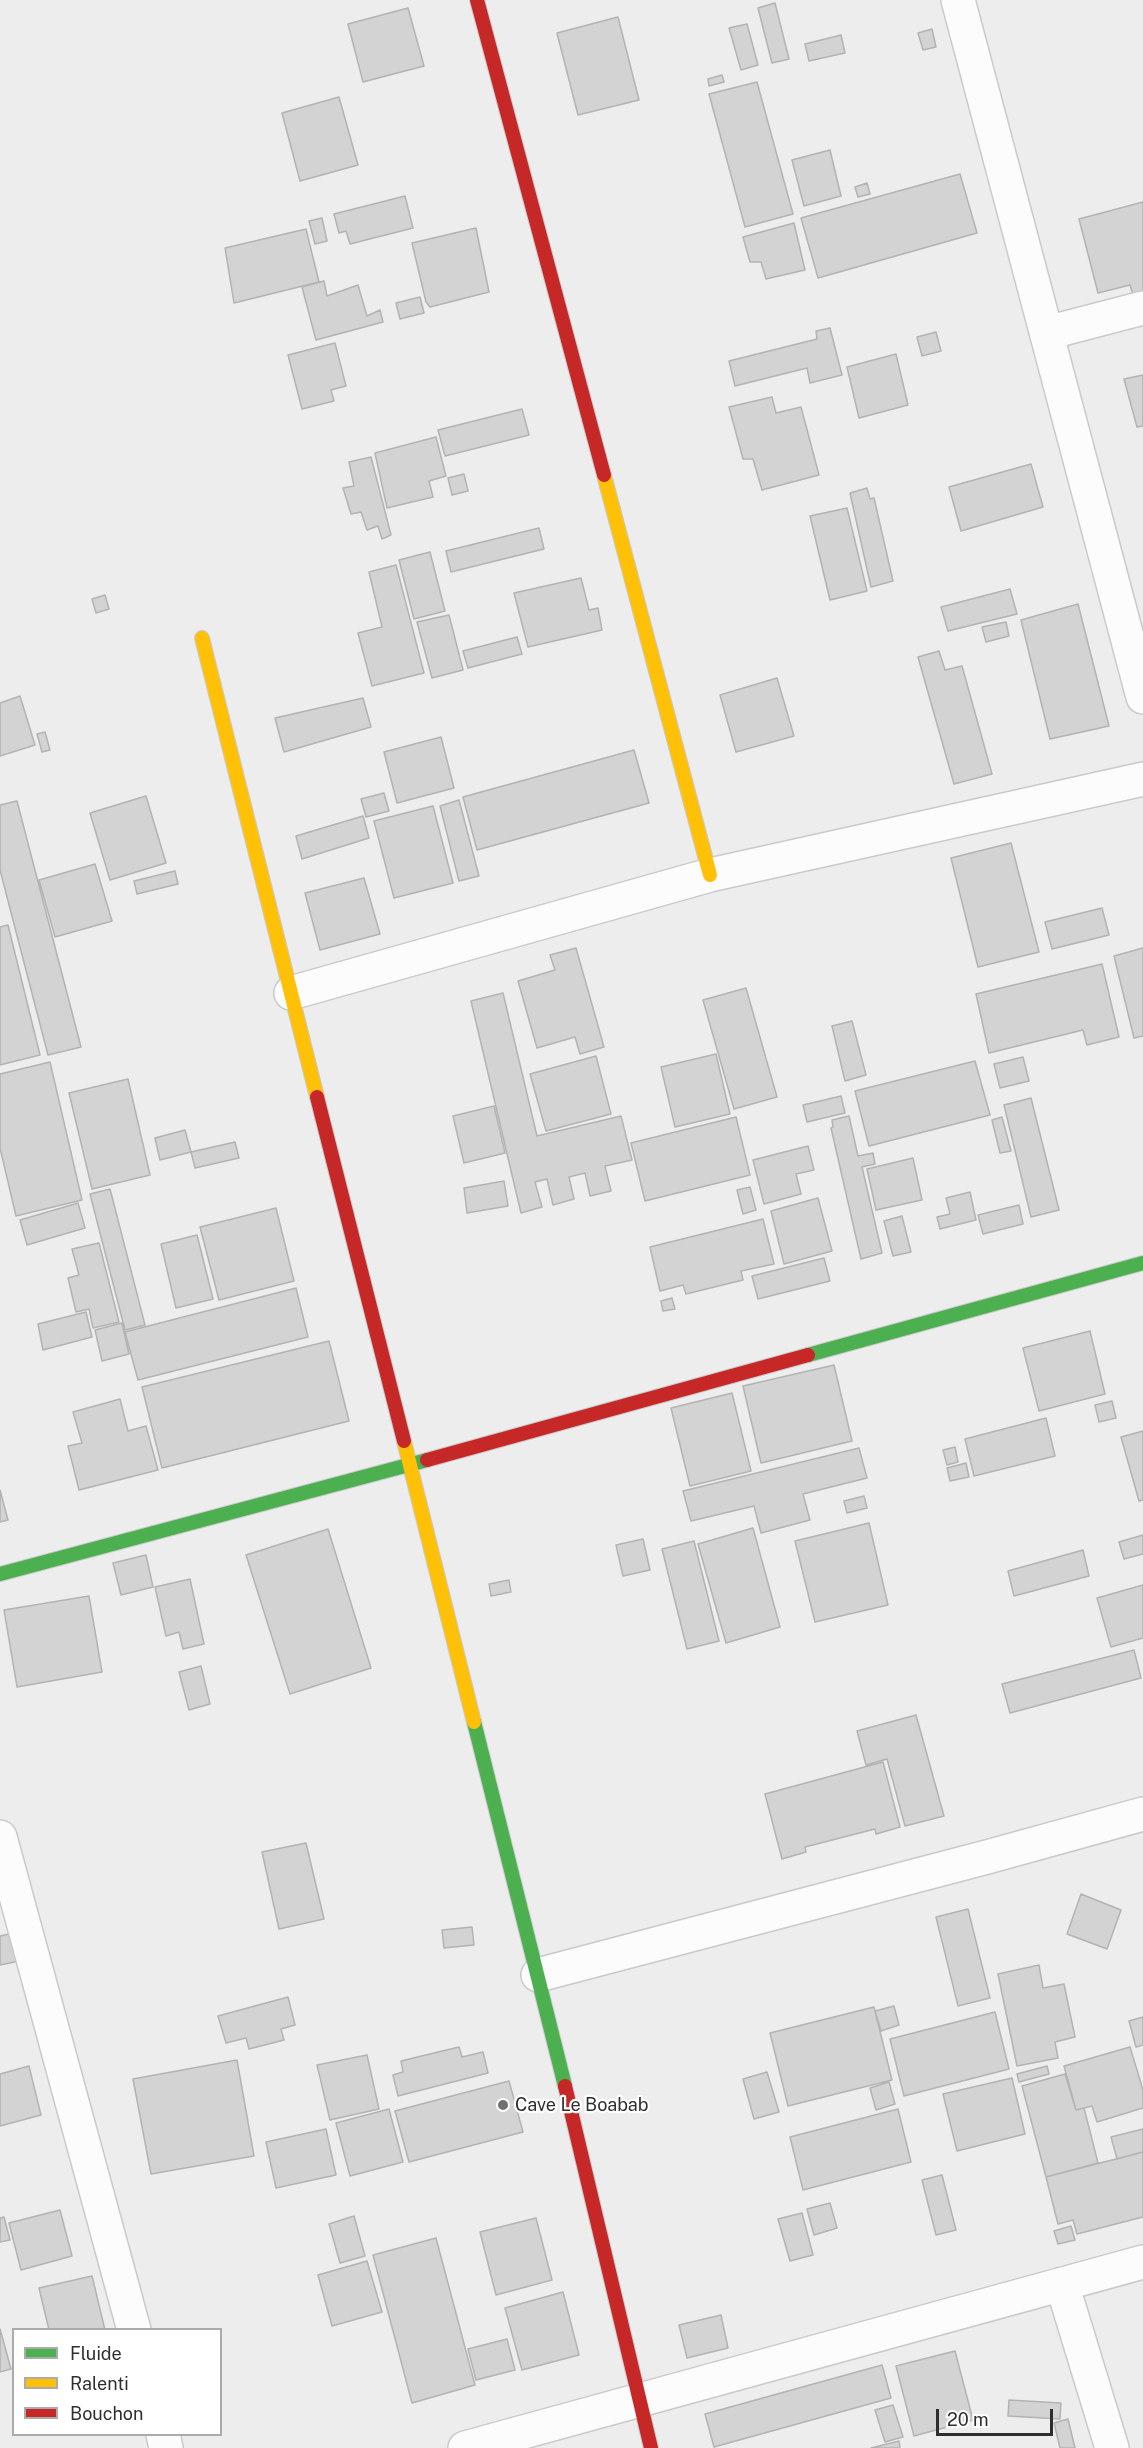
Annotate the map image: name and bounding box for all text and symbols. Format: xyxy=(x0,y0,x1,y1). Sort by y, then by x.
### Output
place label: Cave Le Boabab xyxy=(515,2094,648,2116)
marker: Cave Le Boabab xyxy=(496,2098,510,2112)
legend xyxy=(12,2328,222,2436)
text: Fluide xyxy=(70,2343,122,2364)
text: Ralenti xyxy=(70,2373,129,2394)
scale bar xyxy=(939,2397,1056,2435)
text: Bouchon xyxy=(70,2403,143,2424)
text: 20 m xyxy=(947,2409,989,2430)

